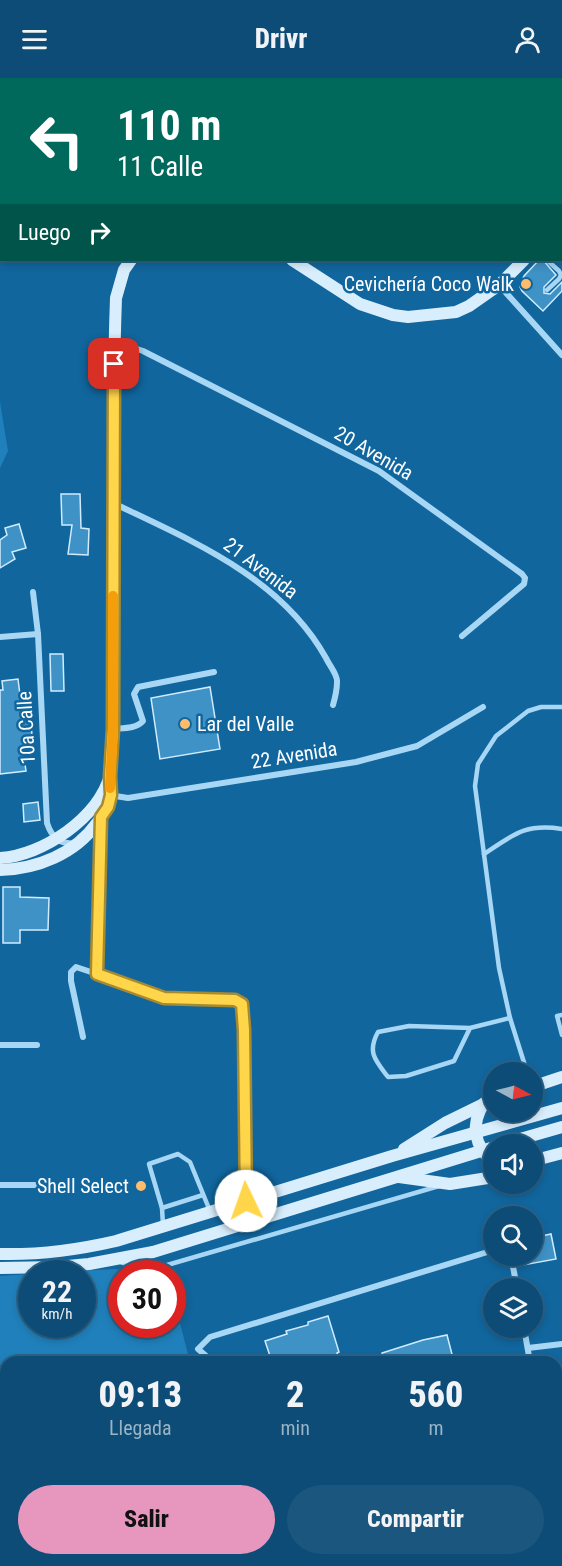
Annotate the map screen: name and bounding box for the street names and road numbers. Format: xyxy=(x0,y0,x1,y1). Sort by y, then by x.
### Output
street label: 20 Avenida xyxy=(330,421,418,485)
street label: 21 Avenida xyxy=(219,532,303,604)
street label: 10a Calle xyxy=(12,691,40,765)
street label: 22 Avenida xyxy=(249,736,339,774)

